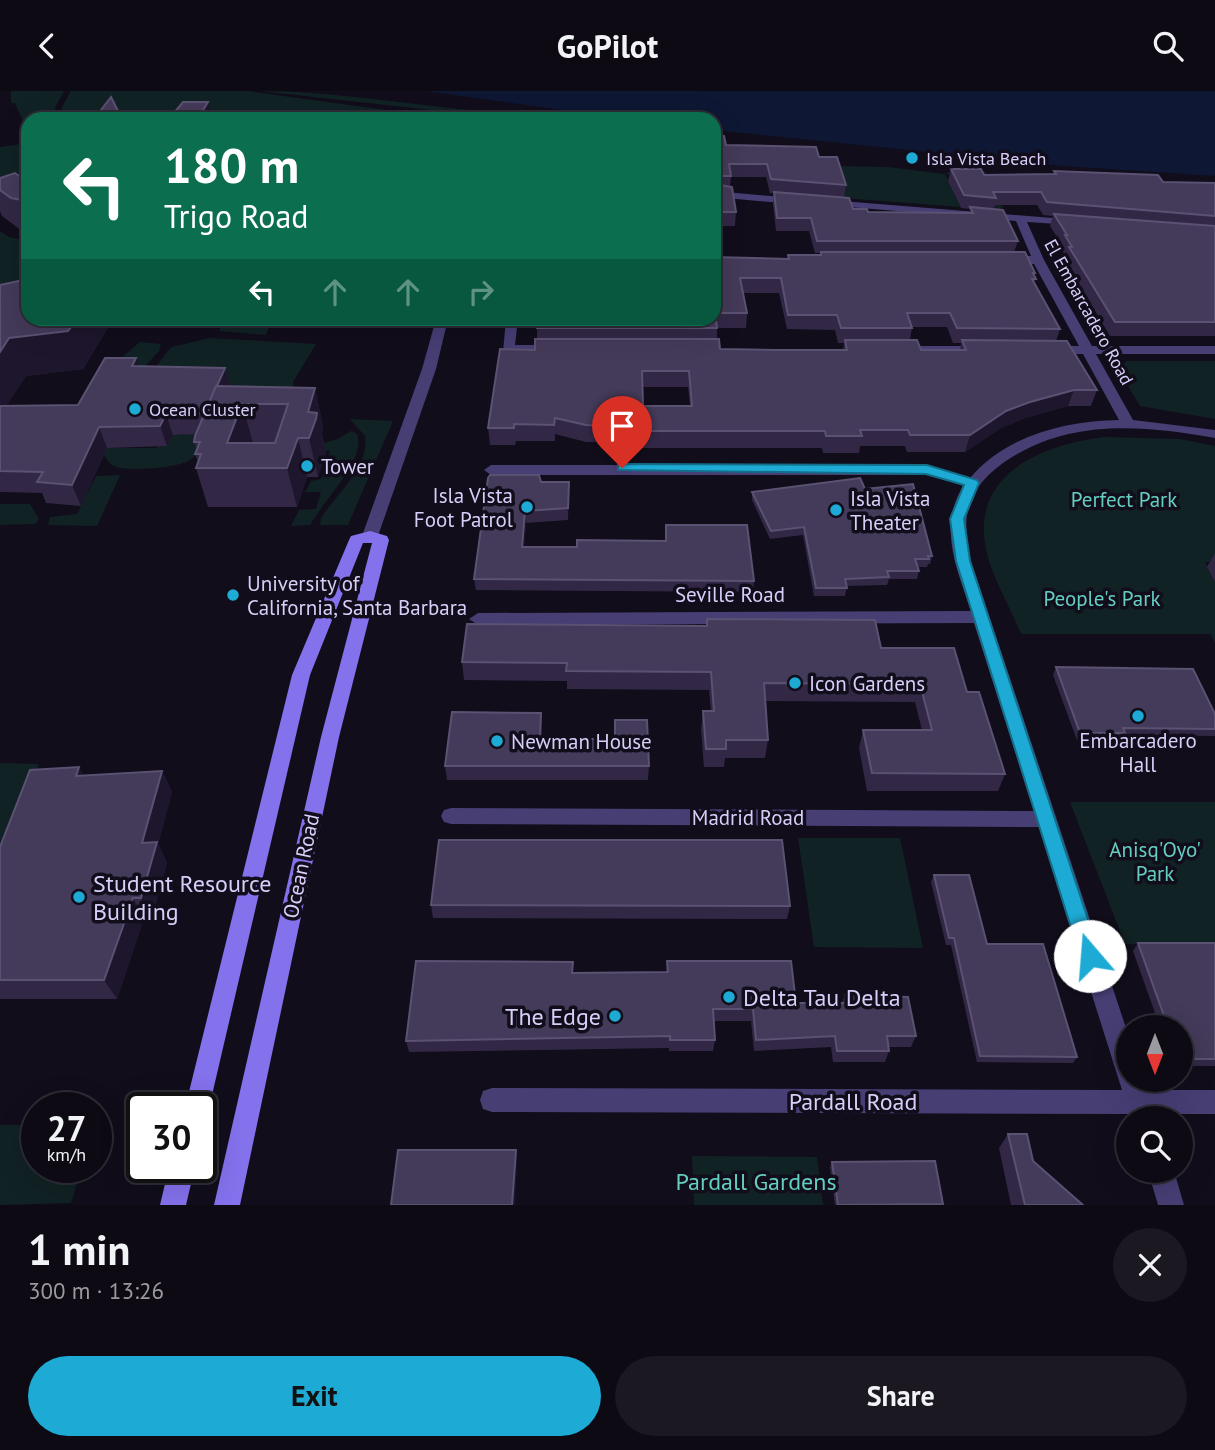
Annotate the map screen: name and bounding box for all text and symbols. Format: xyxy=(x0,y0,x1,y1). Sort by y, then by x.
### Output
text: GoPilot xyxy=(557,25,658,67)
icon: back xyxy=(28,27,66,65)
icon: search xyxy=(1149,27,1187,65)
text: 180 m xyxy=(164,133,299,197)
icon: left xyxy=(49,140,140,231)
place label: Isla Vista Beach xyxy=(926,147,1046,170)
marker: Isla Vista Beach xyxy=(904,150,920,166)
text: Trigo Road xyxy=(164,195,308,237)
street label: El Embarcadero Road xyxy=(1039,235,1139,389)
icon: left xyxy=(243,273,281,311)
icon: ahead xyxy=(316,273,354,311)
icon: ahead xyxy=(389,273,427,311)
icon: right xyxy=(462,273,500,311)
pin xyxy=(592,396,652,468)
place label: Ocean Cluster xyxy=(149,398,256,421)
marker: Ocean Cluster xyxy=(127,401,143,417)
icon: arrive xyxy=(603,407,641,445)
place label: Tower xyxy=(321,453,374,480)
marker: Tower xyxy=(299,458,315,474)
place label: Isla Vista Foot Patrol xyxy=(414,482,513,533)
place label: Isla Vista Theater xyxy=(850,485,930,536)
park label: Perfect Park xyxy=(1071,486,1177,513)
marker: Isla Vista Foot Patrol xyxy=(519,499,535,515)
marker: Isla Vista Theater xyxy=(828,502,844,518)
place label: University of California, Santa Barbara xyxy=(247,570,467,621)
street label: Seville Road xyxy=(675,581,785,608)
park label: People's Park xyxy=(1044,585,1160,612)
marker: University of California, Santa Barbara xyxy=(225,587,241,603)
place label: Icon Gardens xyxy=(809,670,925,697)
marker: Icon Gardens xyxy=(787,675,803,691)
marker: Embarcadero Hall xyxy=(1130,708,1146,724)
place label: Embarcadero Hall xyxy=(1079,727,1197,778)
place label: Newman House xyxy=(511,728,652,755)
marker: Newman House xyxy=(489,733,505,749)
street label: Madrid Road xyxy=(692,804,804,831)
street label: Ocean Road xyxy=(277,811,325,921)
park label: Anisq'Oyo' Park xyxy=(1109,836,1201,887)
place label: Student Resource Building xyxy=(93,868,271,927)
marker: Student Resource Building xyxy=(71,889,87,905)
position arrow xyxy=(1053,919,1127,993)
place label: Delta Tau Delta xyxy=(743,982,901,1013)
marker: Delta Tau Delta xyxy=(721,989,737,1005)
place label: The Edge xyxy=(505,1001,601,1032)
marker: The Edge xyxy=(607,1008,623,1024)
north arrow xyxy=(1116,1015,1194,1092)
map controls xyxy=(1116,1015,1193,1183)
street label: Pardall Road xyxy=(789,1086,917,1117)
speed limit sign: 30 xyxy=(126,1092,217,1183)
text: 27 xyxy=(47,1105,86,1151)
button: search xyxy=(1116,1106,1193,1183)
text: km/h xyxy=(47,1143,86,1166)
park label: Pardall Gardens xyxy=(676,1166,836,1197)
text: 1 min xyxy=(28,1222,130,1277)
button: close xyxy=(1113,1228,1187,1302)
text: 300 m · 13:26 xyxy=(28,1276,164,1305)
button: Exit xyxy=(28,1356,601,1436)
button: Share xyxy=(615,1356,1187,1436)

